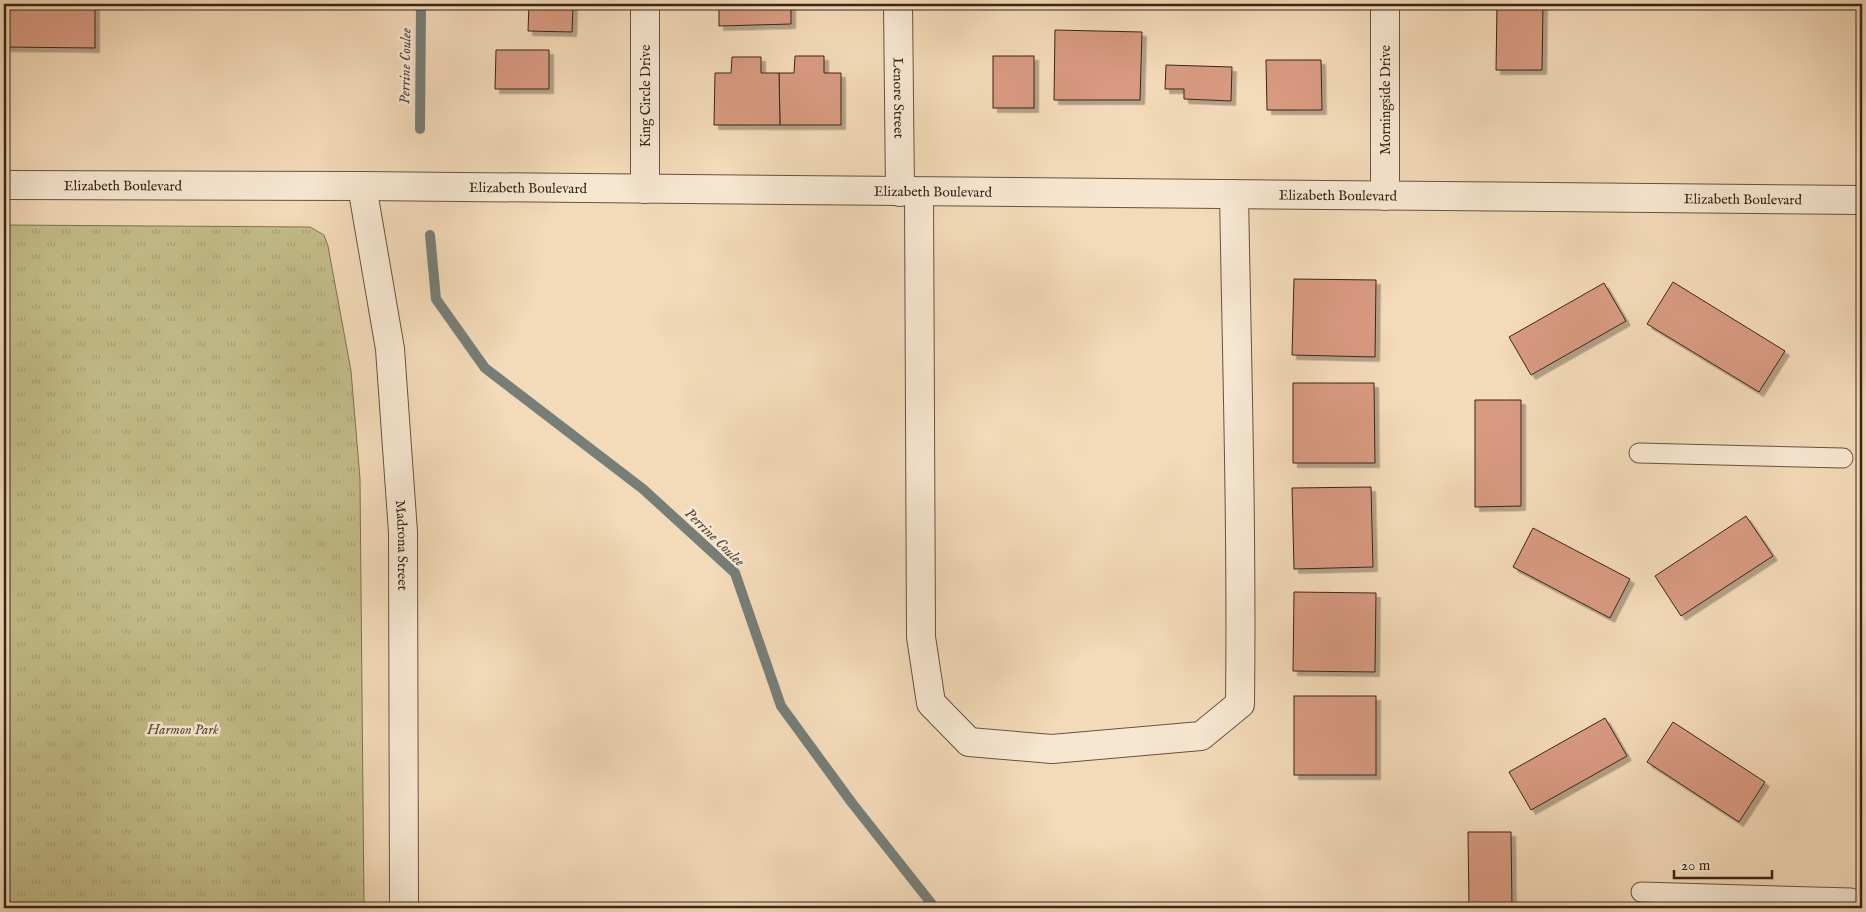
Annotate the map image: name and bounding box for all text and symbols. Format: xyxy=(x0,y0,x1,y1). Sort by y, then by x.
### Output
water label: Perrine Coulee xyxy=(395,28,416,104)
street label: King Circle Drive xyxy=(637,44,655,147)
street label: Morningside Drive xyxy=(1377,44,1395,155)
street label: Lenore Street xyxy=(889,57,907,139)
street label: Elizabeth Boulevard xyxy=(64,177,183,195)
street label: Elizabeth Boulevard xyxy=(469,179,588,198)
street label: Elizabeth Boulevard xyxy=(874,183,993,202)
street label: Elizabeth Boulevard xyxy=(1279,187,1398,206)
street label: Elizabeth Boulevard xyxy=(1684,190,1803,209)
street label: Madrona Street xyxy=(391,499,411,591)
water label: Perrine Coulee xyxy=(681,504,749,571)
park label: Harmon Park xyxy=(146,721,219,739)
scale bar xyxy=(1674,847,1771,879)
text: 20 m xyxy=(1681,856,1711,875)

